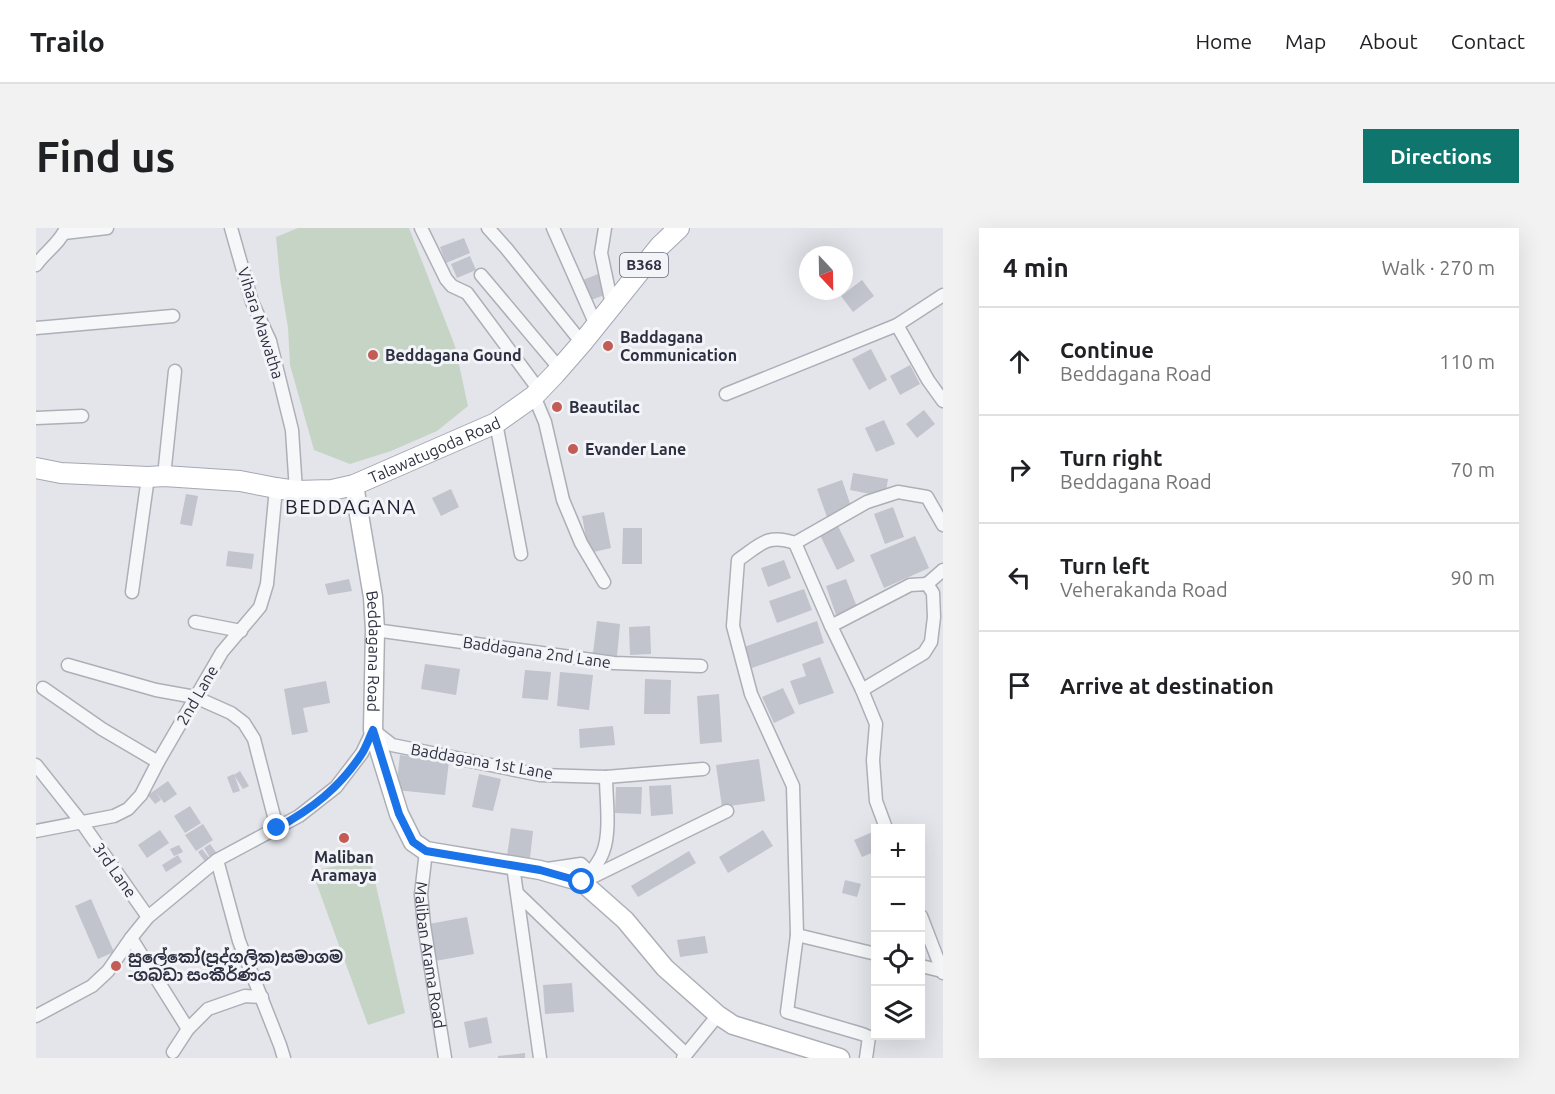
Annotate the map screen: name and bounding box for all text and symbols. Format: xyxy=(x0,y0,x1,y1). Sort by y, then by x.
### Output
text: Trailo xyxy=(30,26,105,57)
text: Home xyxy=(1195,29,1252,53)
text: Map xyxy=(1285,29,1326,53)
text: About xyxy=(1359,29,1418,53)
text: Contact xyxy=(1451,29,1525,53)
button: Directions xyxy=(1363,129,1519,183)
text: Find us xyxy=(36,133,175,180)
north arrow xyxy=(799,246,853,300)
road number: B368 xyxy=(620,253,668,277)
text: 4 min xyxy=(1003,253,1069,282)
text: Walk · 270 m xyxy=(1382,256,1495,279)
street label: Vihara Mawatha xyxy=(234,265,288,381)
place label: Baddagana Communication xyxy=(620,328,737,364)
text: Continue xyxy=(1060,337,1154,362)
marker: Baddagana Communication xyxy=(601,339,615,353)
icon: ahead xyxy=(1003,345,1036,378)
place label: Beddagana Gound xyxy=(385,346,522,364)
marker: Beddagana Gound xyxy=(366,348,380,362)
text: 110 m xyxy=(1439,350,1495,373)
text: Beddagana Road xyxy=(1060,362,1212,385)
place label: Beautilac xyxy=(569,398,640,416)
marker: Beautilac xyxy=(550,400,564,414)
street label: Talawatugoda Road xyxy=(366,413,503,487)
place label: Evander Lane xyxy=(585,440,686,458)
marker: Evander Lane xyxy=(566,442,580,456)
text: Turn right xyxy=(1060,445,1162,470)
icon: right xyxy=(1003,453,1036,486)
text: 70 m xyxy=(1451,458,1495,481)
text: Beddagana Road xyxy=(1060,470,1212,493)
district label: BEDDAGANA xyxy=(285,495,417,518)
text: Turn left xyxy=(1060,553,1150,578)
icon: left xyxy=(1003,561,1036,594)
text: 90 m xyxy=(1451,566,1495,589)
text: Veherakanda Road xyxy=(1060,578,1228,601)
street label: Beddagana Road xyxy=(363,589,384,712)
street label: Baddagana 2nd Lane xyxy=(462,633,612,671)
street label: 2nd Lane xyxy=(173,662,221,728)
icon: arrive xyxy=(1003,669,1036,702)
text: Arrive at destination xyxy=(1060,673,1274,698)
street label: Baddagana 1st Lane xyxy=(410,740,554,782)
route end xyxy=(263,814,289,840)
map controls xyxy=(871,824,925,1040)
button: + xyxy=(871,824,925,878)
marker: Maliban Aramaya xyxy=(337,831,351,845)
street label: 3rd Lane xyxy=(90,839,140,901)
place label: Maliban Aramaya xyxy=(311,848,377,884)
route start xyxy=(568,868,594,894)
button: − xyxy=(871,878,925,932)
street label: Maliban Arama Road xyxy=(412,881,449,1030)
button: locate xyxy=(871,932,925,986)
place label: සුලේකෝ(පුද්ගලික)සමාගම -ගබඩා සංකීර්ණය xyxy=(128,947,343,984)
marker: සුලේකෝ(පුද්ගලික)සමාගම -ගබඩා සංකීර්ණය xyxy=(109,959,123,973)
button: layers xyxy=(871,986,925,1040)

